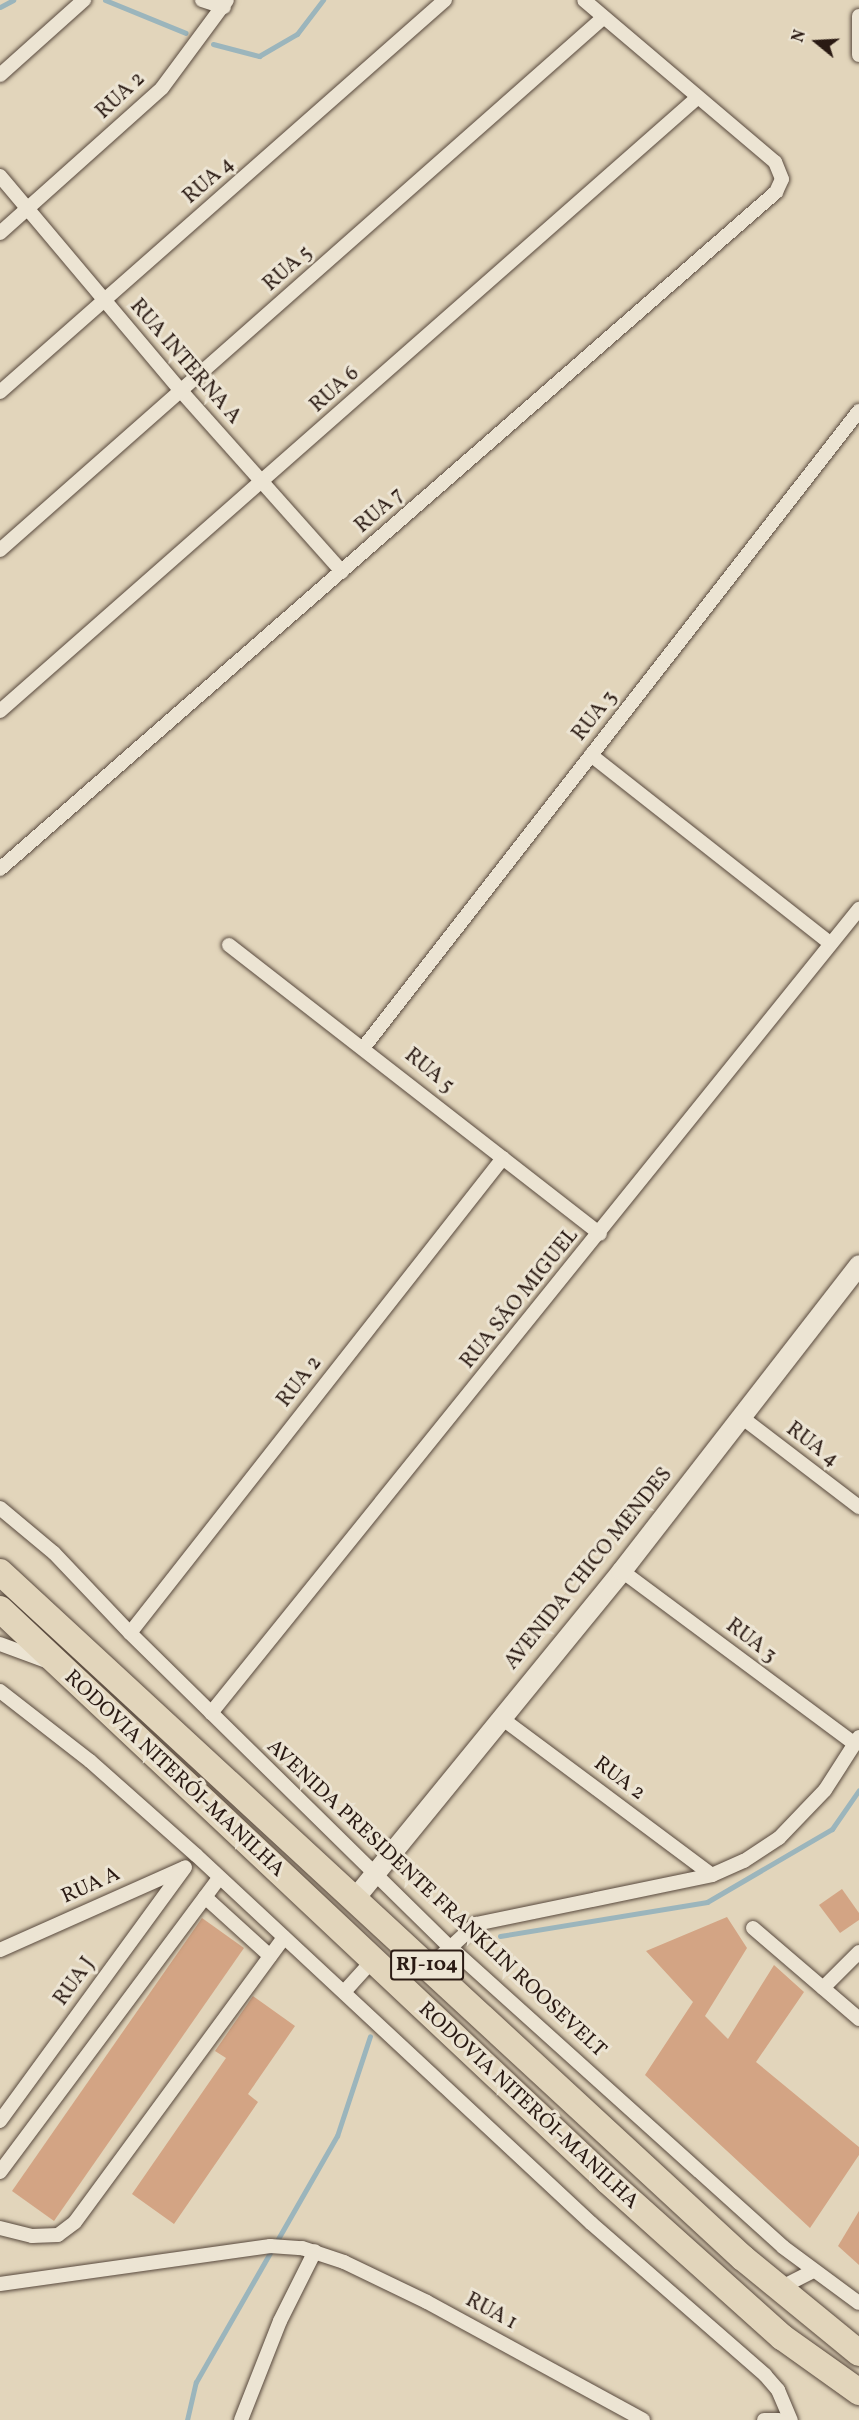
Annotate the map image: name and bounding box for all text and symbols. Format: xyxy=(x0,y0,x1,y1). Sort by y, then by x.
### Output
north arrow xyxy=(787,12,847,72)
text: N xyxy=(788,28,812,45)
street label: RUA 2 xyxy=(91,67,151,125)
street label: RUA 4 xyxy=(178,152,240,210)
street label: RUA 5 xyxy=(258,241,318,297)
street label: RUA INTERNA A xyxy=(124,294,246,430)
street label: RUA 6 xyxy=(305,361,365,419)
street label: RUA 7 xyxy=(350,483,410,539)
street label: RUA 3 xyxy=(567,686,623,746)
street label: RUA 5 xyxy=(399,1043,459,1099)
street label: RUA SÃO MIGUEL xyxy=(456,1224,584,1374)
street label: RUA 2 xyxy=(272,1351,328,1413)
street label: RUA 4 xyxy=(781,1417,843,1473)
street label: AVENIDA CHICO MENDES xyxy=(500,1463,678,1675)
street label: RUA 3 xyxy=(720,1614,782,1668)
street label: RODOVIA NITERÓI-MANILHA xyxy=(59,1665,289,1883)
street label: AVENIDA PRESIDENTE FRANKLIN ROOSEVELT xyxy=(261,1735,611,2063)
street label: RUA 2 xyxy=(588,1751,650,1807)
street label: RUA A xyxy=(58,1862,124,1910)
road number: RJ-104 xyxy=(390,1948,464,1982)
street label: RUA J xyxy=(49,1953,101,2011)
street label: RODOVIA NITERÓI-MANILHA xyxy=(413,1997,643,2215)
street label: RUA 1 xyxy=(461,2288,521,2336)

